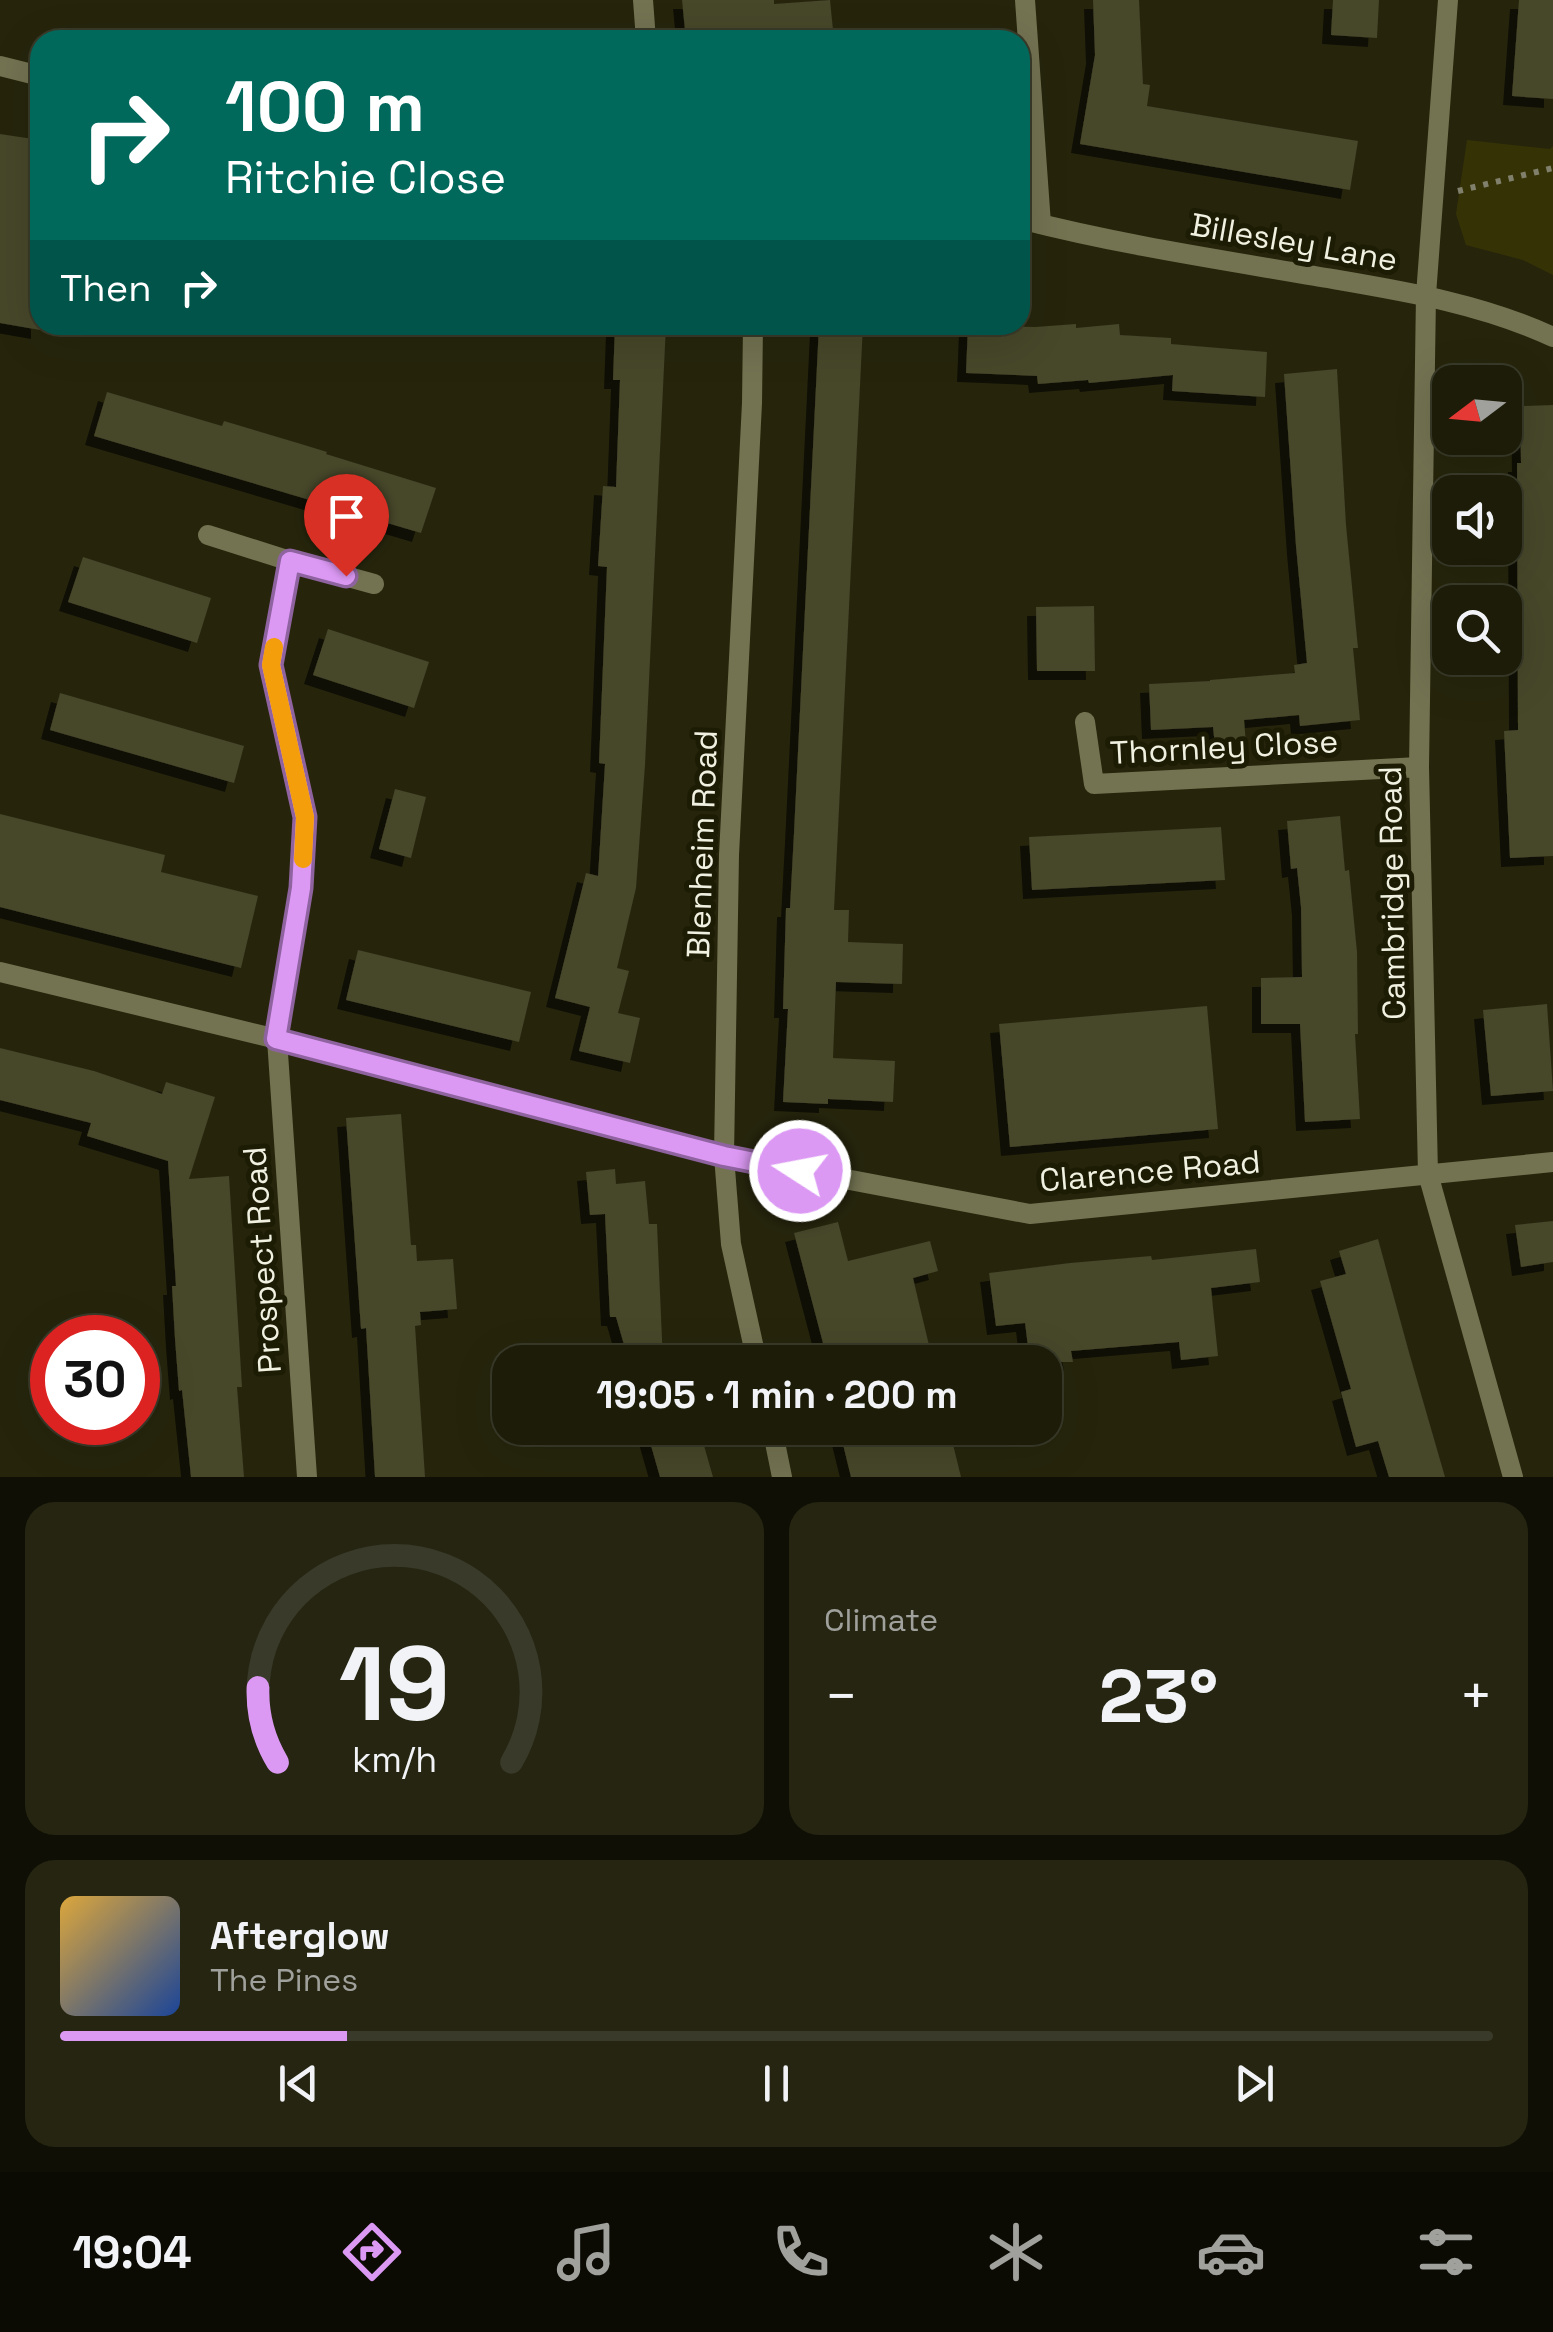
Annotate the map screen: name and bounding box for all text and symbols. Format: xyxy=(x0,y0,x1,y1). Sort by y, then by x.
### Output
text: 100 m xyxy=(225,62,425,151)
icon: right xyxy=(60,70,190,200)
text: Ritchie Close xyxy=(225,149,506,206)
street label: Billesley Lane xyxy=(1187,204,1401,280)
icon: right xyxy=(171,260,226,315)
text: Then xyxy=(60,264,151,312)
north arrow xyxy=(1432,365,1522,455)
map controls xyxy=(1432,365,1522,675)
pin xyxy=(304,474,389,577)
button: sound xyxy=(1432,475,1522,565)
icon: arrive xyxy=(319,489,374,544)
button: search xyxy=(1432,585,1522,675)
street label: Thornley Close xyxy=(1109,721,1339,773)
street label: Blenheim Road xyxy=(678,729,726,959)
street label: Cambridge Road xyxy=(1370,766,1414,1020)
position arrow xyxy=(748,1119,852,1223)
street label: Clarence Road xyxy=(1038,1141,1262,1201)
street label: Prospect Road xyxy=(234,1145,290,1375)
speed limit sign: 30 xyxy=(30,1315,160,1445)
text: 19:05 · 1 min · 200 m xyxy=(596,1371,958,1419)
text: Climate xyxy=(824,1600,938,1640)
text: 19 xyxy=(339,1618,450,1750)
text: 23° xyxy=(1099,1648,1218,1744)
text: − xyxy=(824,1661,858,1731)
text: + xyxy=(1459,1661,1493,1731)
text: km/h xyxy=(352,1737,437,1782)
text: Afterglow xyxy=(210,1912,390,1960)
text: The Pines xyxy=(210,1960,358,2000)
icon: previous xyxy=(271,2056,326,2111)
icon: pause xyxy=(749,2056,804,2111)
icon: next xyxy=(1227,2056,1282,2111)
icon: directions xyxy=(337,2217,407,2287)
icon: music xyxy=(551,2217,621,2287)
icon: phone xyxy=(766,2217,836,2287)
icon: climate xyxy=(981,2217,1051,2287)
icon: car xyxy=(1196,2217,1266,2287)
icon: filters xyxy=(1411,2217,1481,2287)
text: 19:04 xyxy=(72,2224,192,2281)

